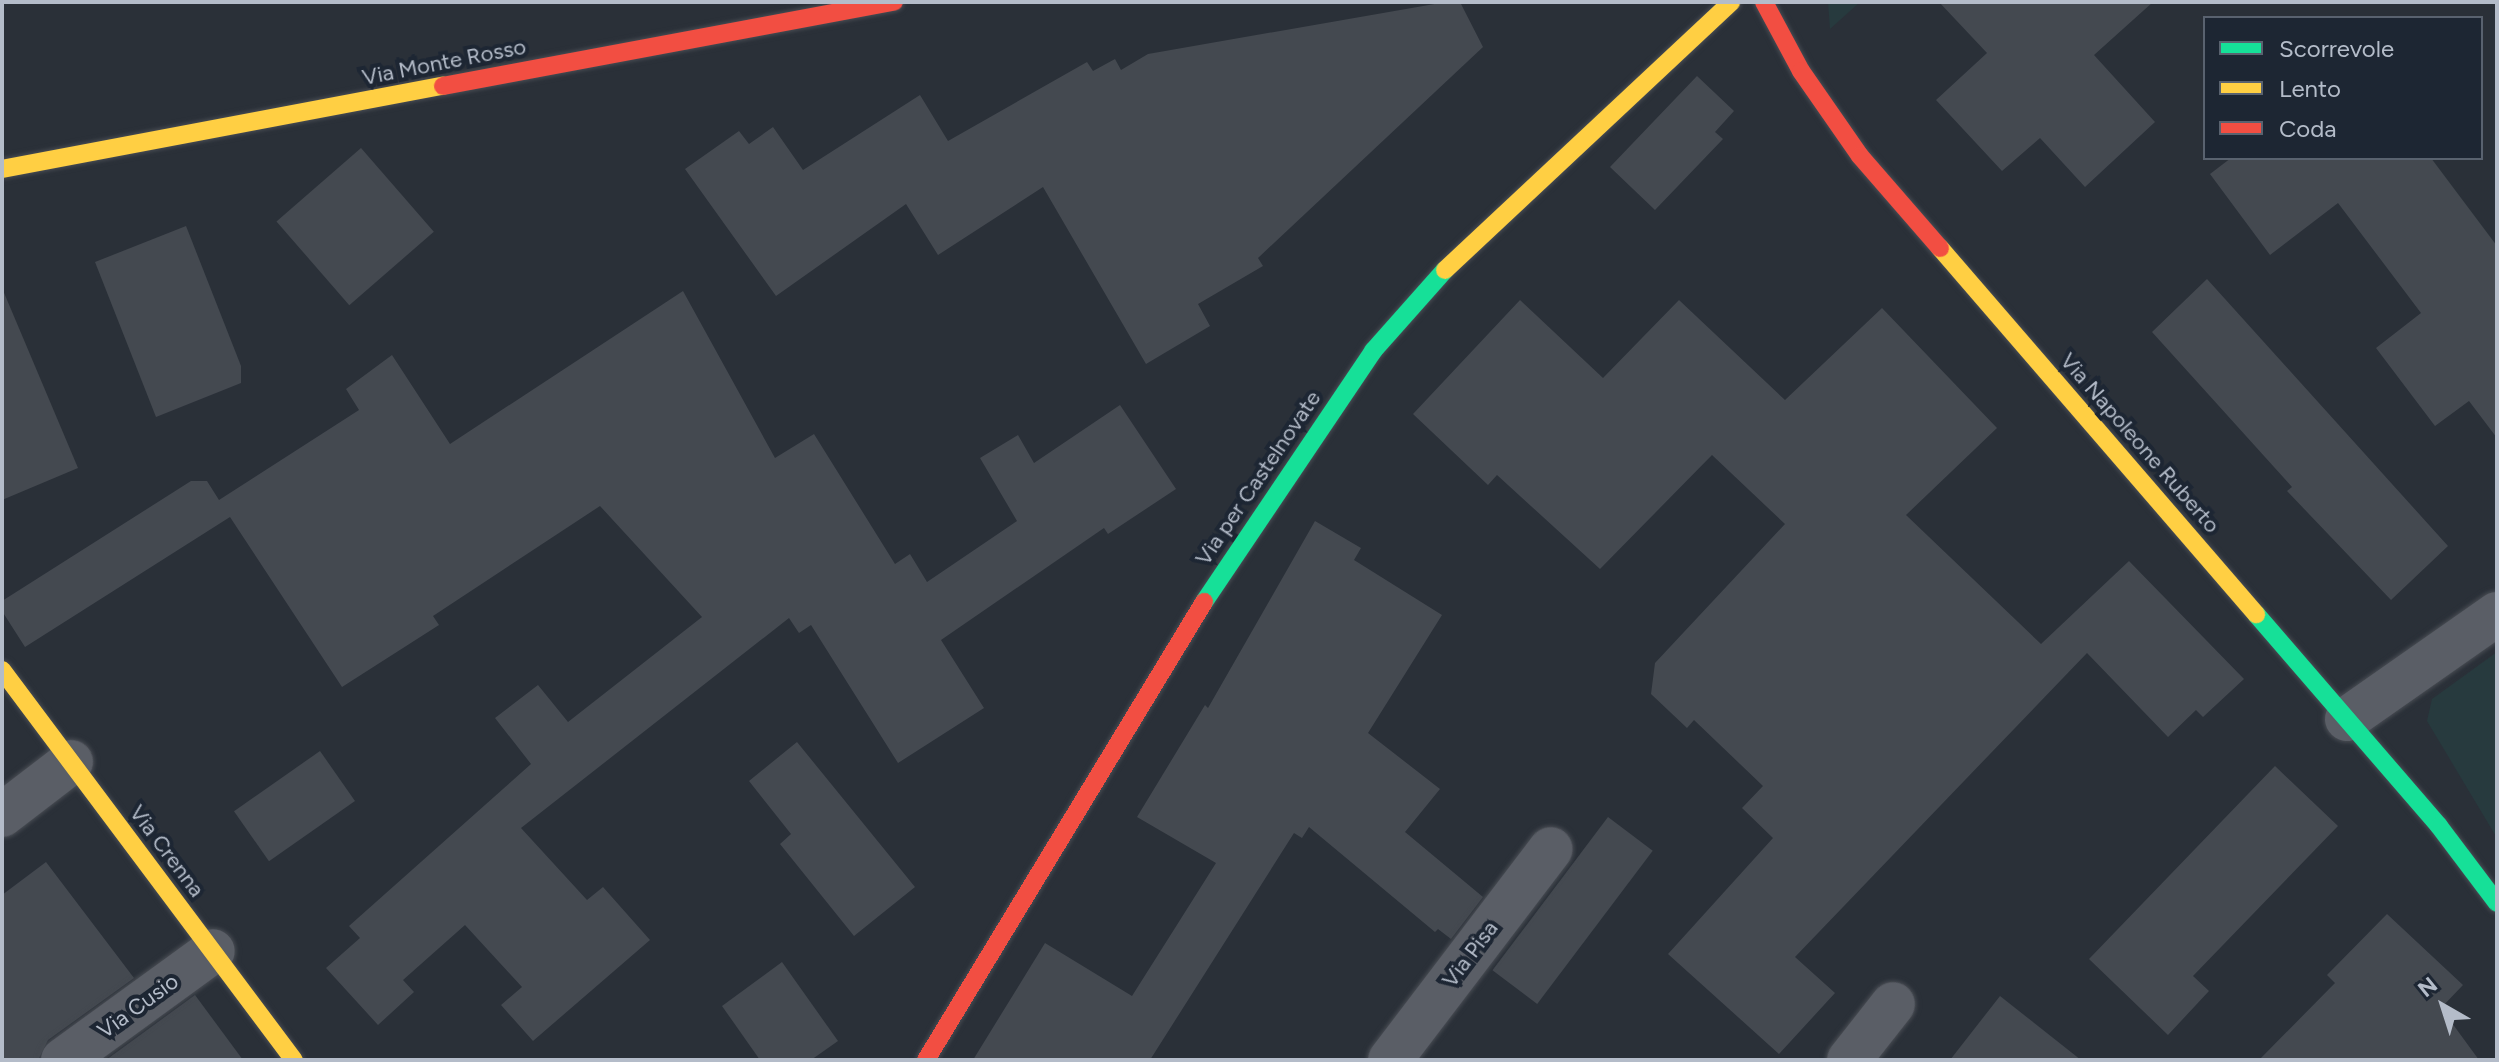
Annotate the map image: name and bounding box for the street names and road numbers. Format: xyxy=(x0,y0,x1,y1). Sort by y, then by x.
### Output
street label: Via Monte Rosso xyxy=(360,33,528,91)
street label: Via Napoleone Ruberto xyxy=(2055,348,2225,538)
street label: Via per Castelnovate xyxy=(1190,386,1326,570)
street label: Via Crenna xyxy=(124,800,210,902)
street label: Via Pisa xyxy=(1436,916,1504,992)
street label: Via Cusio xyxy=(93,968,183,1044)

